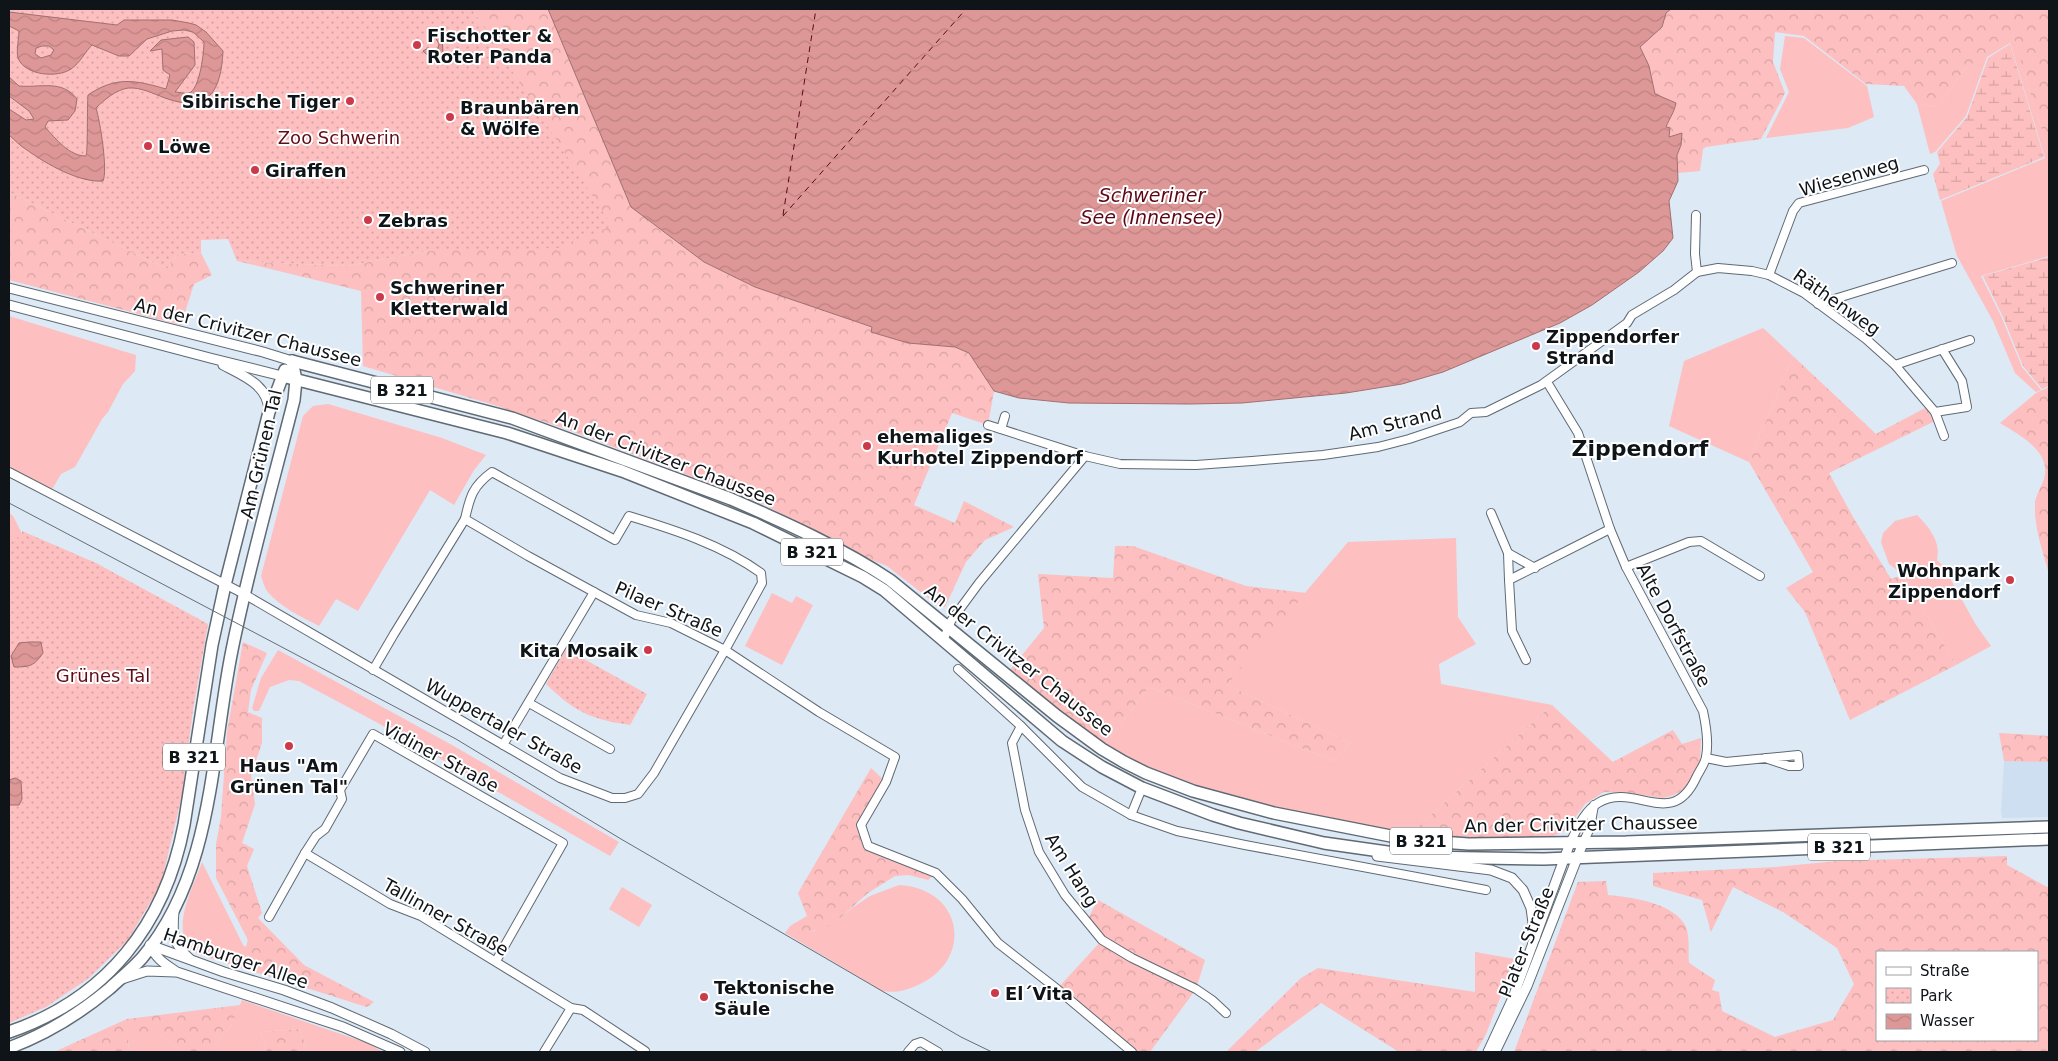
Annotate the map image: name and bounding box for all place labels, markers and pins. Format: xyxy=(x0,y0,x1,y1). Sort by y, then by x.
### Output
place label: Fischotter & Roter Panda xyxy=(427,25,552,67)
marker: Fischotter & Roter Panda xyxy=(411,39,423,51)
place label: Sibirische Tiger xyxy=(182,91,340,112)
marker: Sibirische Tiger xyxy=(344,95,356,107)
place label: Braunbären & Wölfe xyxy=(460,97,579,139)
marker: Braunbären & Wölfe xyxy=(444,111,456,123)
place label: Löwe xyxy=(158,136,211,157)
marker: Löwe xyxy=(142,140,154,152)
place label: Giraffen xyxy=(265,160,347,181)
marker: Giraffen xyxy=(249,164,261,176)
place label: Zebras xyxy=(378,210,448,231)
marker: Zebras xyxy=(362,214,374,226)
place label: Schweriner Kletterwald xyxy=(390,277,508,319)
marker: Schweriner Kletterwald xyxy=(374,291,386,303)
place label: Zippendorfer Strand xyxy=(1546,326,1679,368)
marker: Zippendorfer Strand xyxy=(1530,340,1542,352)
place label: ehemaliges Kurhotel Zippendorf xyxy=(877,426,1083,468)
marker: ehemaliges Kurhotel Zippendorf xyxy=(861,440,873,452)
place label: Wohnpark Zippendorf xyxy=(1888,560,2001,602)
marker: Wohnpark Zippendorf xyxy=(2004,574,2016,586)
place label: Kita Mosaik xyxy=(520,640,639,661)
marker: Kita Mosaik xyxy=(642,644,654,656)
marker: Haus "Am Grünen Tal" xyxy=(283,740,295,752)
place label: Haus "Am Grünen Tal" xyxy=(230,755,348,797)
place label: Tektonische Säule xyxy=(714,977,834,1019)
place label: El´Vita xyxy=(1005,983,1073,1004)
marker: El´Vita xyxy=(989,987,1001,999)
marker: Tektonische Säule xyxy=(698,991,710,1003)

